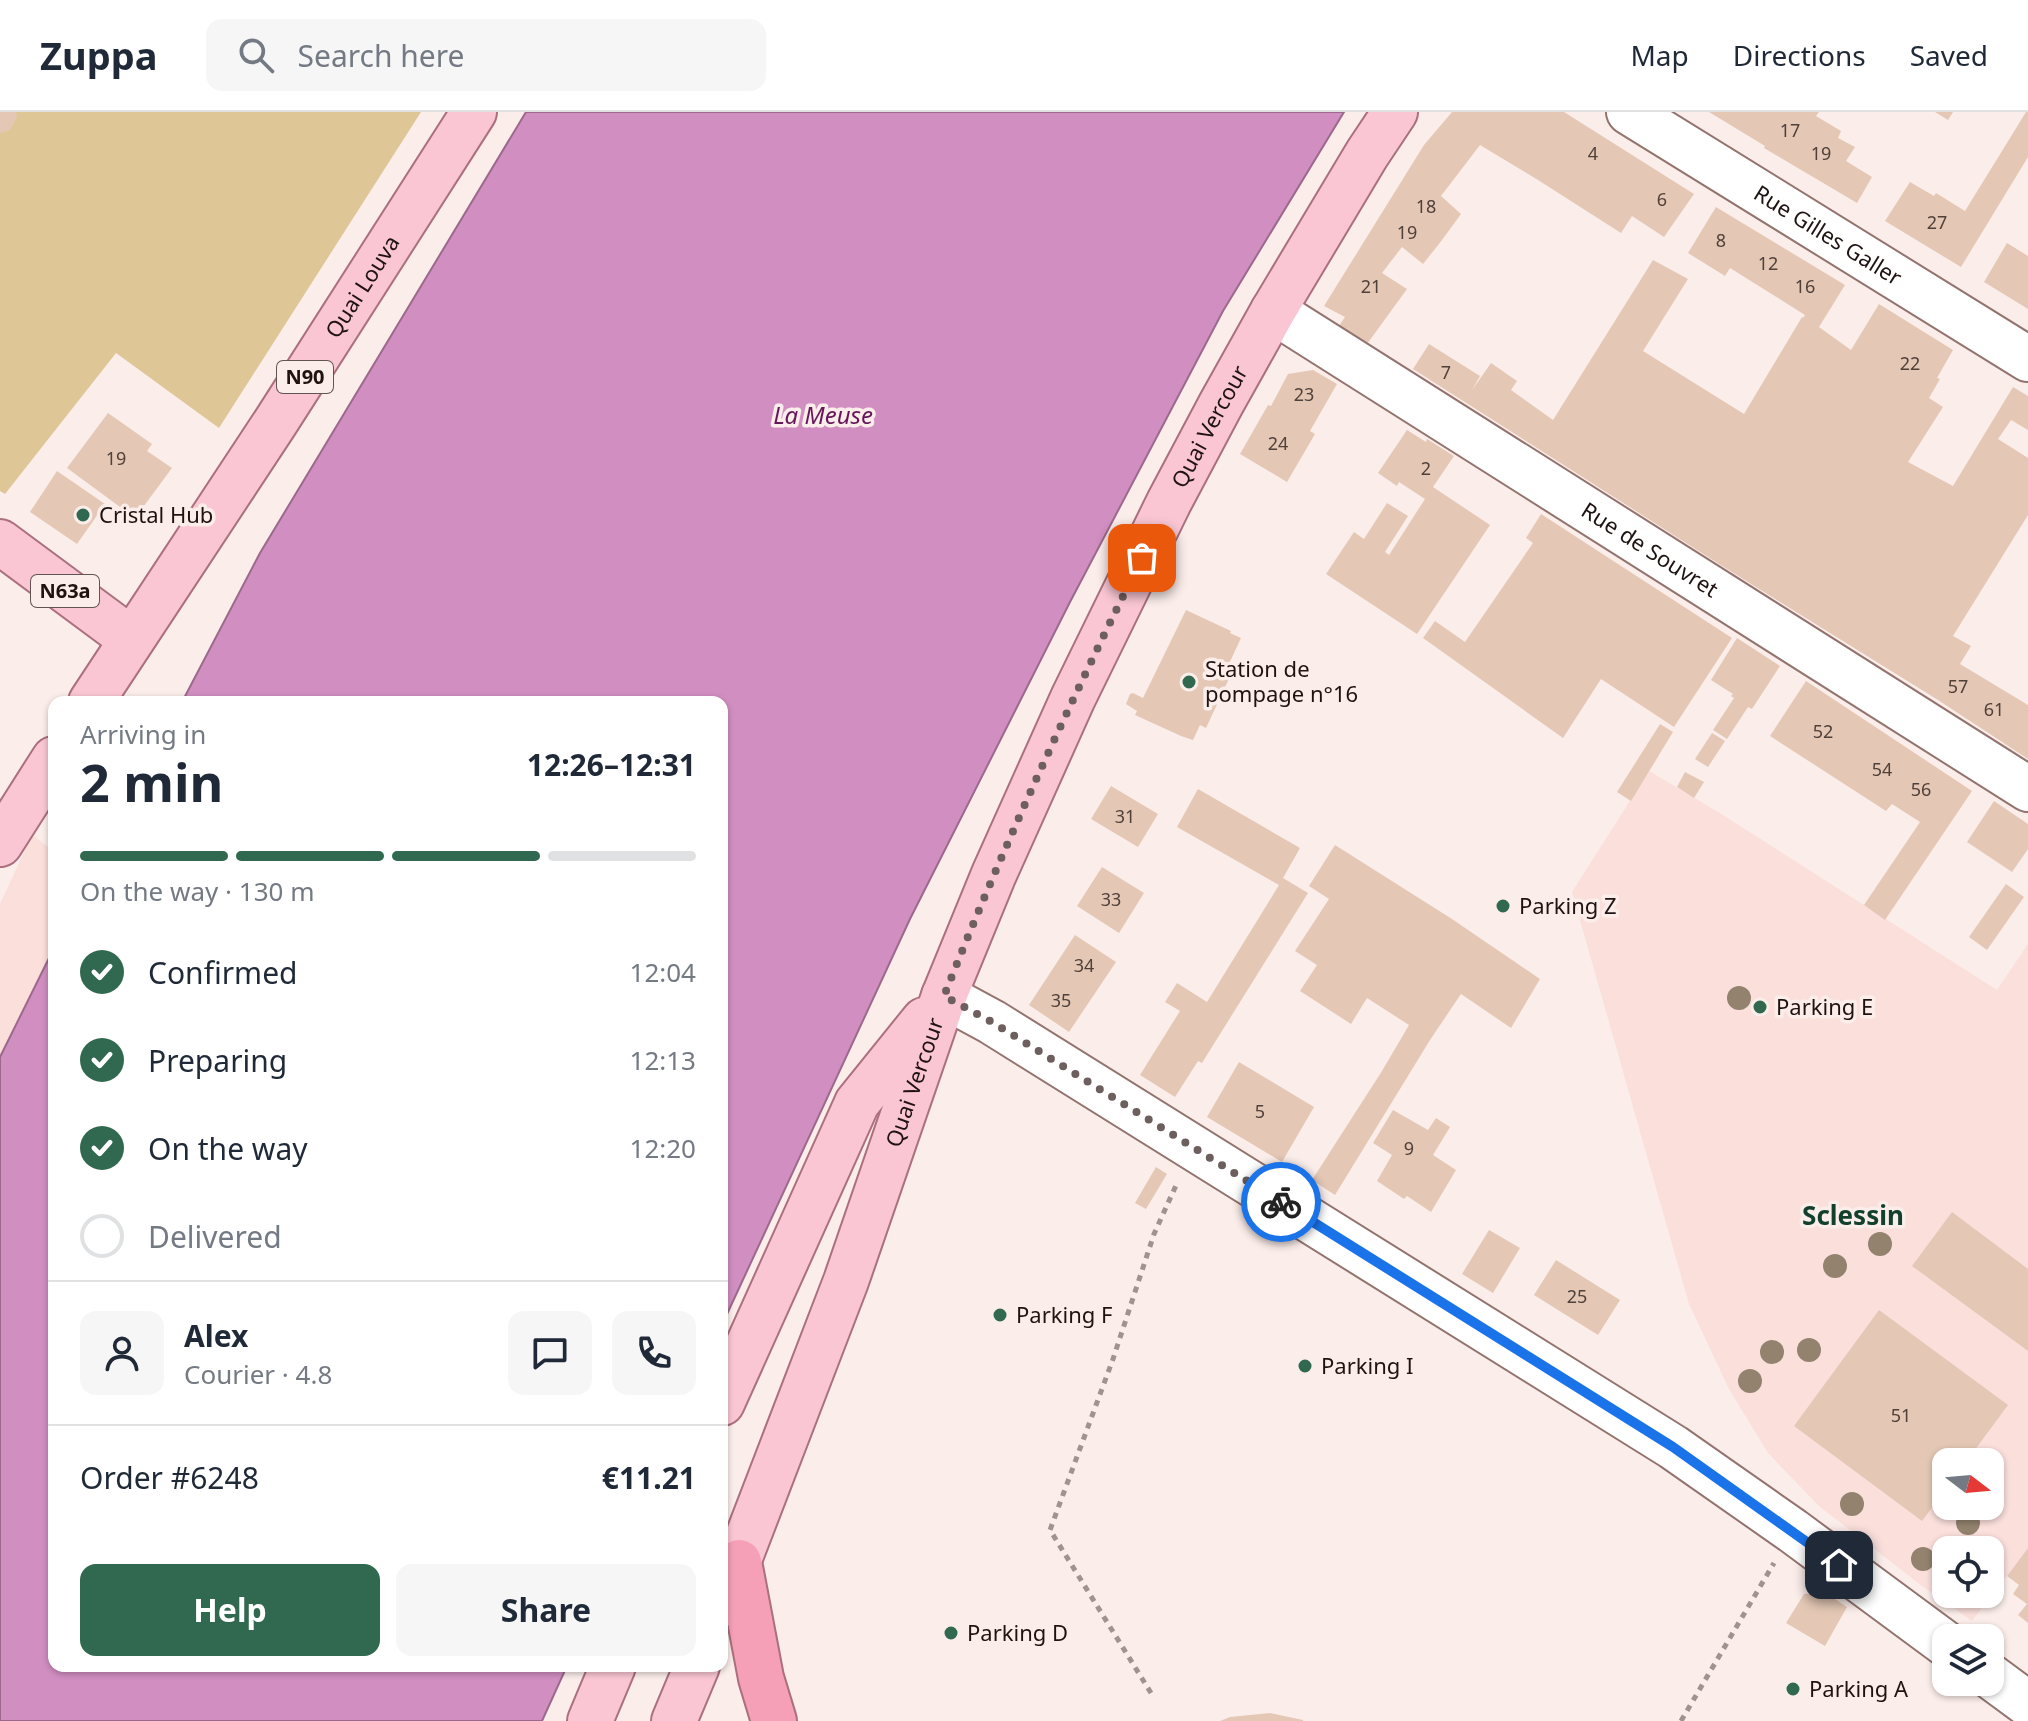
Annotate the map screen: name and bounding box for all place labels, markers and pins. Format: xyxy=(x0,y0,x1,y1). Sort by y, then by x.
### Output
place label: Cristal Hub xyxy=(99,499,213,529)
marker: Cristal Hub xyxy=(74,506,92,524)
pin xyxy=(1108,524,1176,592)
place label: Station de pompage n°16 xyxy=(1205,653,1358,708)
marker: Station de pompage n°16 xyxy=(1180,673,1198,691)
place label: Parking Z xyxy=(1519,890,1617,920)
marker: Parking Z xyxy=(1494,897,1512,915)
place label: Parking E xyxy=(1776,991,1873,1021)
marker: Parking E xyxy=(1751,998,1769,1016)
place label: Parking F xyxy=(1016,1299,1112,1329)
marker: Parking F xyxy=(991,1306,1009,1324)
place label: Parking I xyxy=(1321,1350,1413,1380)
marker: Parking I xyxy=(1296,1357,1314,1375)
pin xyxy=(1805,1531,1873,1599)
place label: Parking D xyxy=(967,1617,1068,1647)
marker: Parking D xyxy=(942,1624,960,1642)
place label: Parking A xyxy=(1809,1673,1909,1703)
marker: Parking A xyxy=(1784,1680,1802,1698)

